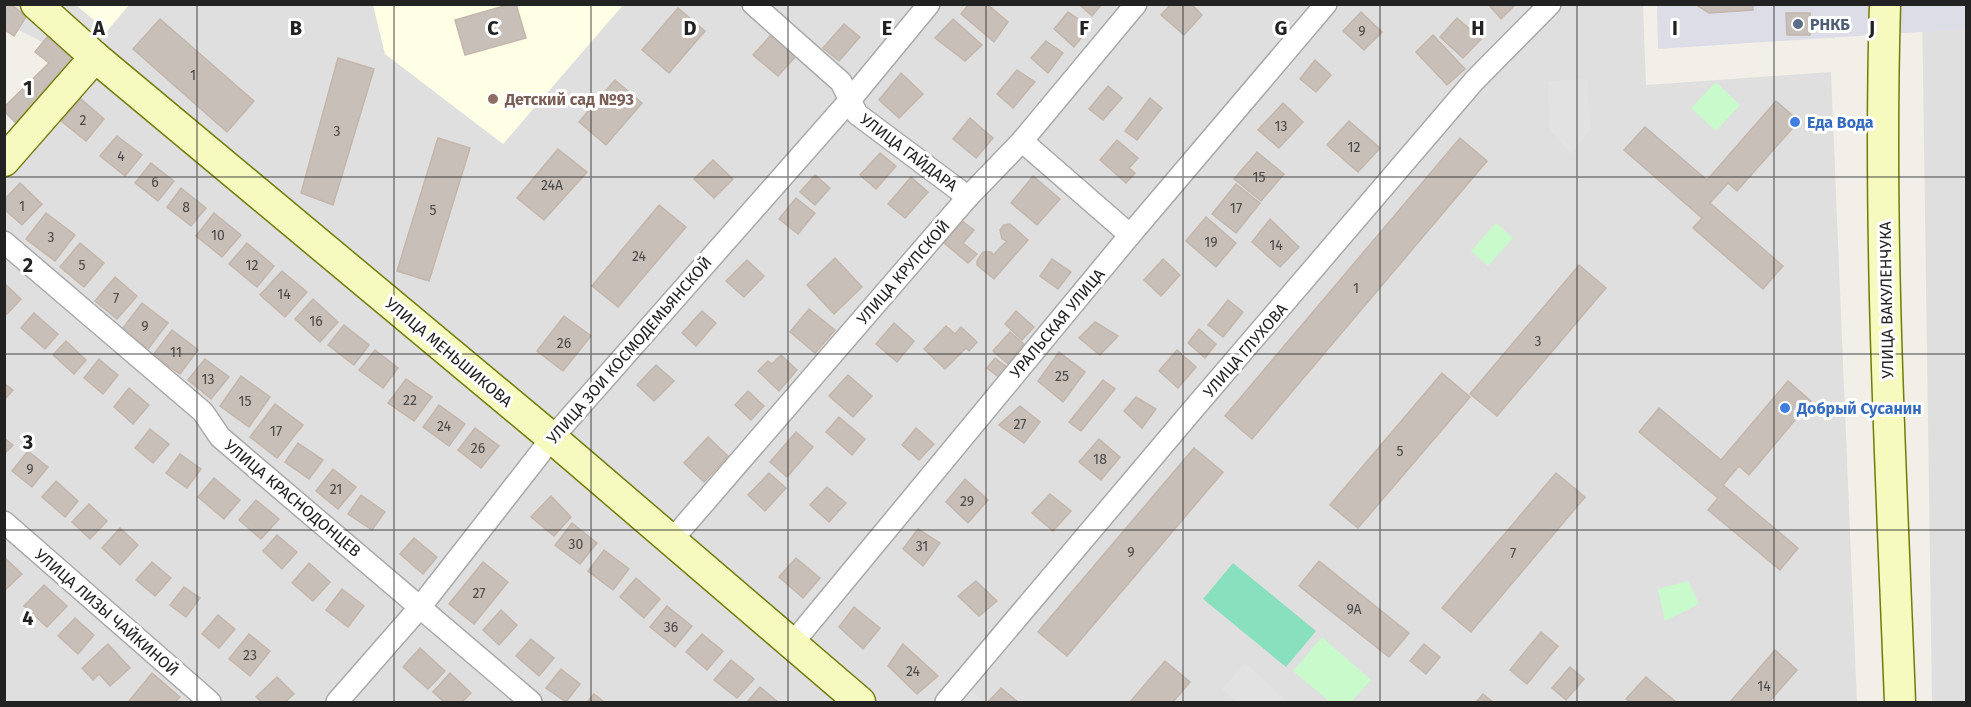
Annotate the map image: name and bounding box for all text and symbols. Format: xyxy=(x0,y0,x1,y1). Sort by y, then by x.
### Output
place label: РНКБ xyxy=(1810,15,1850,34)
text: A xyxy=(92,16,106,40)
text: B xyxy=(290,16,302,40)
text: C xyxy=(487,16,499,40)
text: D xyxy=(683,16,697,40)
text: E xyxy=(882,16,892,40)
text: F xyxy=(1079,16,1089,40)
text: G xyxy=(1275,16,1287,40)
text: H xyxy=(1471,16,1485,40)
text: I xyxy=(1672,16,1678,40)
text: J xyxy=(1868,16,1875,40)
marker: РНКБ xyxy=(1791,17,1805,31)
house number: 9 xyxy=(1358,23,1366,40)
house number: 1 xyxy=(190,67,196,84)
text: 1 xyxy=(23,76,33,100)
place label: Детский сад №93 xyxy=(504,90,634,109)
marker: Детский сад №93 xyxy=(486,92,500,106)
street label: УЛИЦА ГАЙДАРА xyxy=(856,110,962,196)
house number: 2 xyxy=(80,112,87,129)
place label: Еда Вода xyxy=(1807,113,1874,132)
marker: Еда Вода xyxy=(1788,115,1802,129)
house number: 13 xyxy=(1274,118,1288,135)
house number: 3 xyxy=(334,123,341,140)
house number: 12 xyxy=(1348,139,1361,156)
house number: 4 xyxy=(117,148,125,165)
house number: 15 xyxy=(1252,169,1266,186)
house number: 6 xyxy=(151,174,159,191)
house number: 24А xyxy=(541,177,563,194)
house number: 1 xyxy=(19,198,25,215)
house number: 8 xyxy=(182,199,190,216)
house number: 17 xyxy=(1230,200,1242,217)
house number: 5 xyxy=(429,202,437,219)
street label: УЛИЦА КРУПСКОЙ xyxy=(853,216,954,328)
street label: УЛИЦА ВАКУЛЕНЧУКА xyxy=(1876,220,1897,379)
house number: 10 xyxy=(211,227,225,244)
house number: 3 xyxy=(48,229,55,246)
house number: 19 xyxy=(1204,234,1218,251)
house number: 14 xyxy=(1269,237,1283,254)
house number: 24 xyxy=(632,248,647,265)
text: 2 xyxy=(23,253,33,277)
street label: УЛИЦА ЗОИ КОСМОДЕМЬЯНСКОЙ xyxy=(543,253,716,448)
house number: 5 xyxy=(78,257,86,274)
house number: 12 xyxy=(246,257,259,274)
street label: УРАЛЬСКАЯ УЛИЦА xyxy=(1006,264,1109,382)
house number: 1 xyxy=(1353,280,1359,297)
house number: 14 xyxy=(277,286,291,303)
house number: 7 xyxy=(113,290,119,307)
street label: УЛИЦА МЕНЬШИКОВА xyxy=(381,294,517,412)
street label: УЛИЦА ГЛУХОВА xyxy=(1199,299,1292,401)
house number: 16 xyxy=(309,313,323,330)
house number: 9 xyxy=(141,318,149,335)
house number: 3 xyxy=(1535,333,1542,350)
house number: 26 xyxy=(557,335,571,352)
house number: 11 xyxy=(170,344,182,361)
house number: 25 xyxy=(1055,368,1069,385)
house number: 13 xyxy=(201,371,215,388)
house number: 22 xyxy=(403,392,417,409)
house number: 15 xyxy=(238,393,252,410)
place label: Добрый Сусанин xyxy=(1796,399,1922,418)
marker: Добрый Сусанин xyxy=(1778,401,1792,415)
house number: 27 xyxy=(1013,416,1027,433)
house number: 24 xyxy=(437,418,452,435)
house number: 17 xyxy=(270,423,282,440)
text: 3 xyxy=(22,430,33,454)
street label: УЛИЦА КРАСНОДОНЦЕВ xyxy=(221,436,365,561)
house number: 26 xyxy=(471,440,485,457)
house number: 5 xyxy=(1396,443,1404,460)
house number: 18 xyxy=(1093,451,1107,468)
house number: 9 xyxy=(26,461,34,478)
house number: 21 xyxy=(330,481,342,498)
house number: 29 xyxy=(960,493,974,510)
house number: 30 xyxy=(569,536,584,553)
house number: 31 xyxy=(916,538,928,555)
house number: 9 xyxy=(1127,544,1135,561)
street label: УЛИЦА ЛИЗЫ ЧАЙКИНОЙ xyxy=(31,545,182,680)
house number: 7 xyxy=(1510,545,1516,562)
house number: 27 xyxy=(472,585,486,602)
house number: 9А xyxy=(1346,601,1362,618)
text: 4 xyxy=(22,606,34,630)
house number: 36 xyxy=(664,619,678,636)
house number: 23 xyxy=(243,647,257,664)
house number: 24 xyxy=(906,663,921,680)
house number: 14 xyxy=(1757,678,1771,695)

